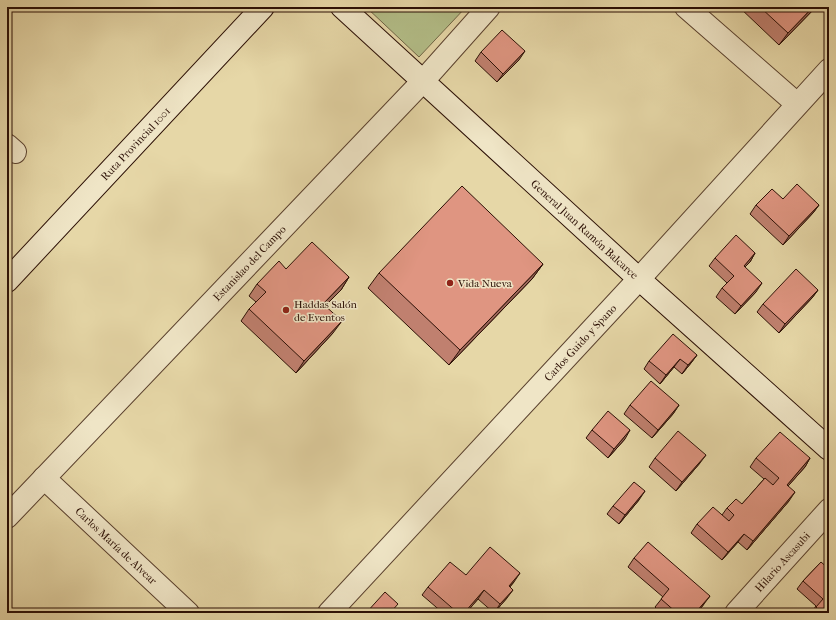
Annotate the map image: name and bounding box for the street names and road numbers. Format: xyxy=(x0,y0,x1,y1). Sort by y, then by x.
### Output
street label: Ruta Provincial 1001 xyxy=(98,105,173,183)
street label: General Juan Ramón Balcarce xyxy=(528,177,641,282)
street label: Estanislao del Campo xyxy=(211,223,289,304)
street label: Carlos Guido y Spano xyxy=(542,301,619,384)
street label: Carlos María de Alvear xyxy=(72,505,160,588)
street label: Hilario Ascasubi xyxy=(752,529,813,595)

